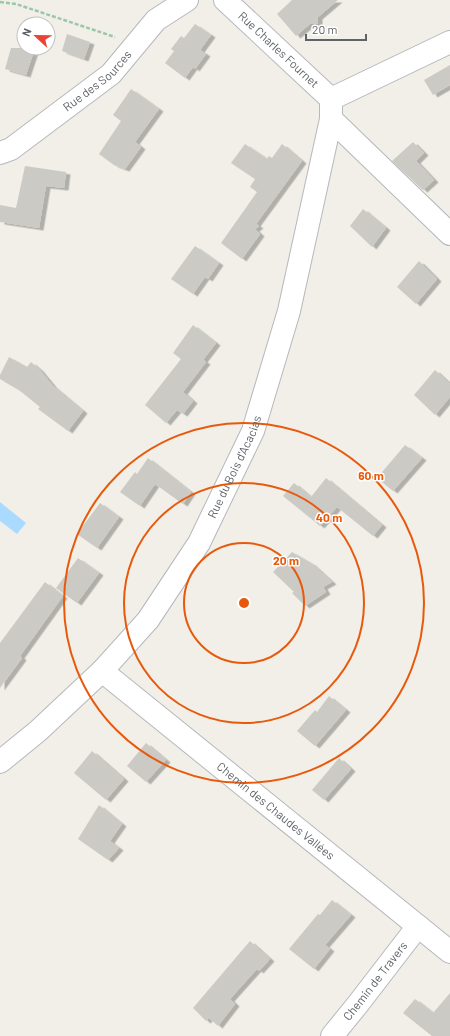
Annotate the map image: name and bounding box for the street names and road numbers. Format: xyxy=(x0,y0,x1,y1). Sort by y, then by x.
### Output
street label: Rue Charles Fournet xyxy=(236,8,322,90)
street label: Rue des Sources xyxy=(60,47,134,114)
street label: Rue du Bois d'Acacias xyxy=(204,414,263,520)
street label: Chemin des Chaudes Vallées xyxy=(215,759,338,862)
street label: Chemin de Travers xyxy=(340,938,410,1023)

